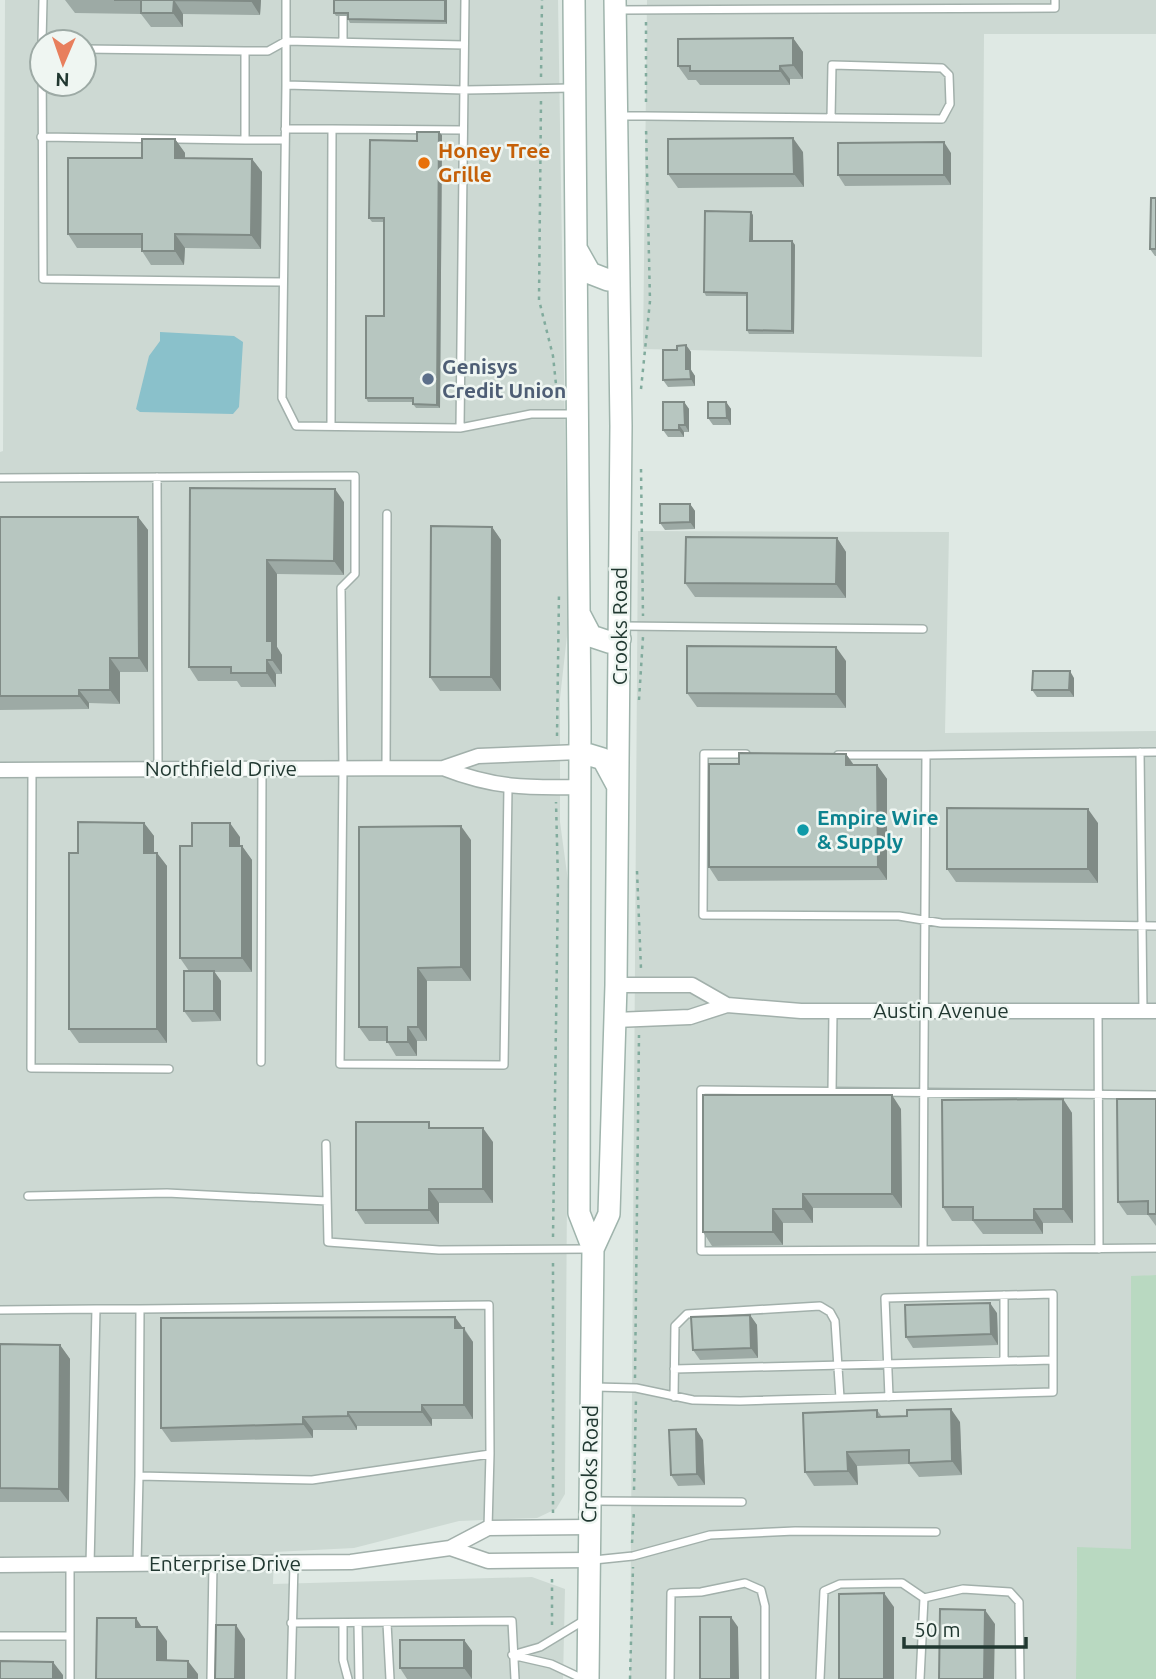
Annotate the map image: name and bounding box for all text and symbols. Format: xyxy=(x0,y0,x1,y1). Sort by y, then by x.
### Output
north arrow xyxy=(28,28,98,98)
text: N xyxy=(55,69,70,91)
place label: Honey Tree Grille xyxy=(438,138,550,186)
marker: Honey Tree Grille xyxy=(416,155,432,171)
place label: Genisys Credit Union xyxy=(442,354,566,402)
marker: Genisys Credit Union xyxy=(420,371,436,387)
street label: Crooks Road xyxy=(607,567,631,685)
street label: Northfield Drive xyxy=(145,756,297,780)
place label: Empire Wire & Supply xyxy=(817,805,939,853)
marker: Empire Wire & Supply xyxy=(795,822,811,838)
street label: Austin Avenue xyxy=(873,998,1009,1022)
street label: Crooks Road xyxy=(576,1405,602,1523)
street label: Enterprise Drive xyxy=(149,1551,301,1575)
scale bar xyxy=(904,1606,1026,1650)
text: 50 m xyxy=(914,1617,961,1641)

